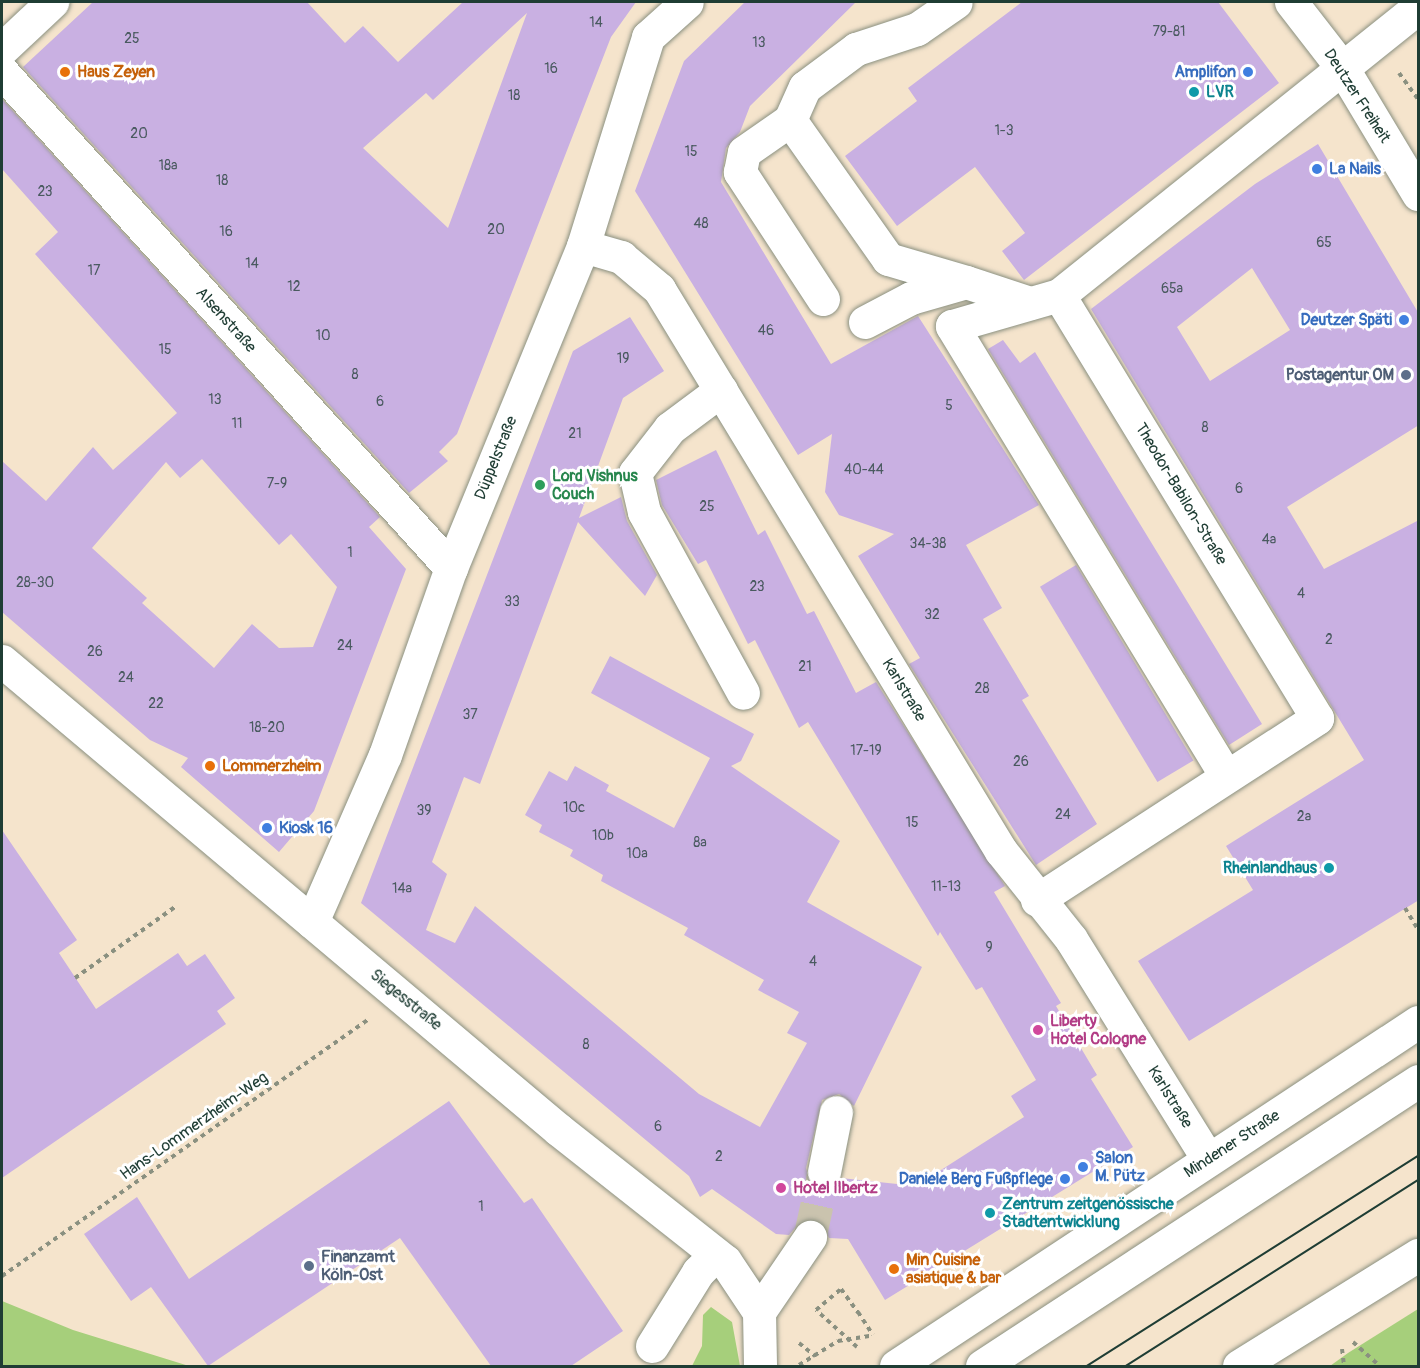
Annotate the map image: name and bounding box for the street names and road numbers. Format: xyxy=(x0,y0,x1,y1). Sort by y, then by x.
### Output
street label: Deutzer Freiheit xyxy=(1319,45,1395,147)
street label: Alsenstraße xyxy=(192,283,260,357)
street label: Düppelstraße xyxy=(471,413,521,503)
street label: Theodor-Babilon-Straße xyxy=(1131,419,1231,569)
street label: Karlstraße xyxy=(878,655,930,725)
street label: Siegesstraße xyxy=(366,965,446,1035)
street label: Karlstraße xyxy=(1143,1062,1197,1132)
street label: Hans-Lommerzheim-Weg xyxy=(117,1068,271,1184)
street label: Mindener Straße xyxy=(1180,1106,1284,1182)

